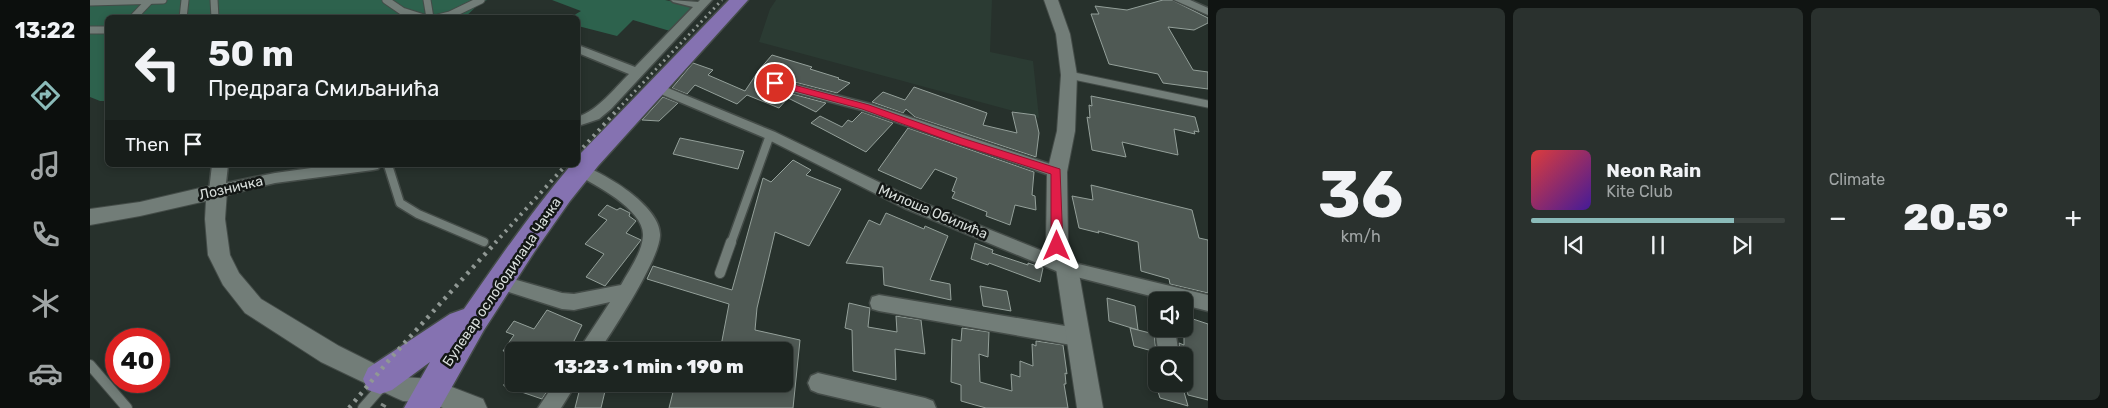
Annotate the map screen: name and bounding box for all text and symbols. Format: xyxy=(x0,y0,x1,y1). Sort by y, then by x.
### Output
text: 13:22 xyxy=(15,17,75,44)
text: 50 m xyxy=(208,33,294,75)
icon: left xyxy=(125,35,190,100)
pin xyxy=(754,62,796,104)
icon: arrive xyxy=(761,69,789,97)
text: Предрага Смиљанића xyxy=(208,75,440,102)
icon: directions xyxy=(28,78,63,113)
icon: arrive xyxy=(179,130,207,158)
text: Then xyxy=(125,133,169,156)
icon: music xyxy=(28,148,63,183)
text: 36 xyxy=(1318,156,1403,233)
text: Neon Rain xyxy=(1606,159,1701,182)
text: Climate xyxy=(1829,170,1885,189)
street label: Лозничка xyxy=(197,172,265,204)
street label: Милоша Обилића xyxy=(876,181,990,243)
text: Kite Club xyxy=(1606,182,1673,201)
street label: Булевар ослободилаца Чачка xyxy=(439,194,565,370)
text: 20.5° xyxy=(1903,194,2008,240)
text: − xyxy=(1829,201,1847,234)
text: + xyxy=(2065,201,2082,234)
icon: phone xyxy=(28,217,63,252)
position arrow xyxy=(1030,219,1082,271)
text: km/h xyxy=(1341,227,1381,246)
icon: previous xyxy=(1560,231,1588,259)
icon: pause xyxy=(1644,231,1672,259)
icon: next xyxy=(1728,231,1756,259)
icon: climate xyxy=(28,286,63,321)
map controls xyxy=(1148,292,1193,392)
button: sound xyxy=(1148,292,1193,337)
speed limit sign: 40 xyxy=(105,328,170,393)
button: search xyxy=(1148,347,1193,392)
text: 13:23 · 1 min · 190 m xyxy=(554,355,744,378)
icon: car xyxy=(28,356,63,391)

